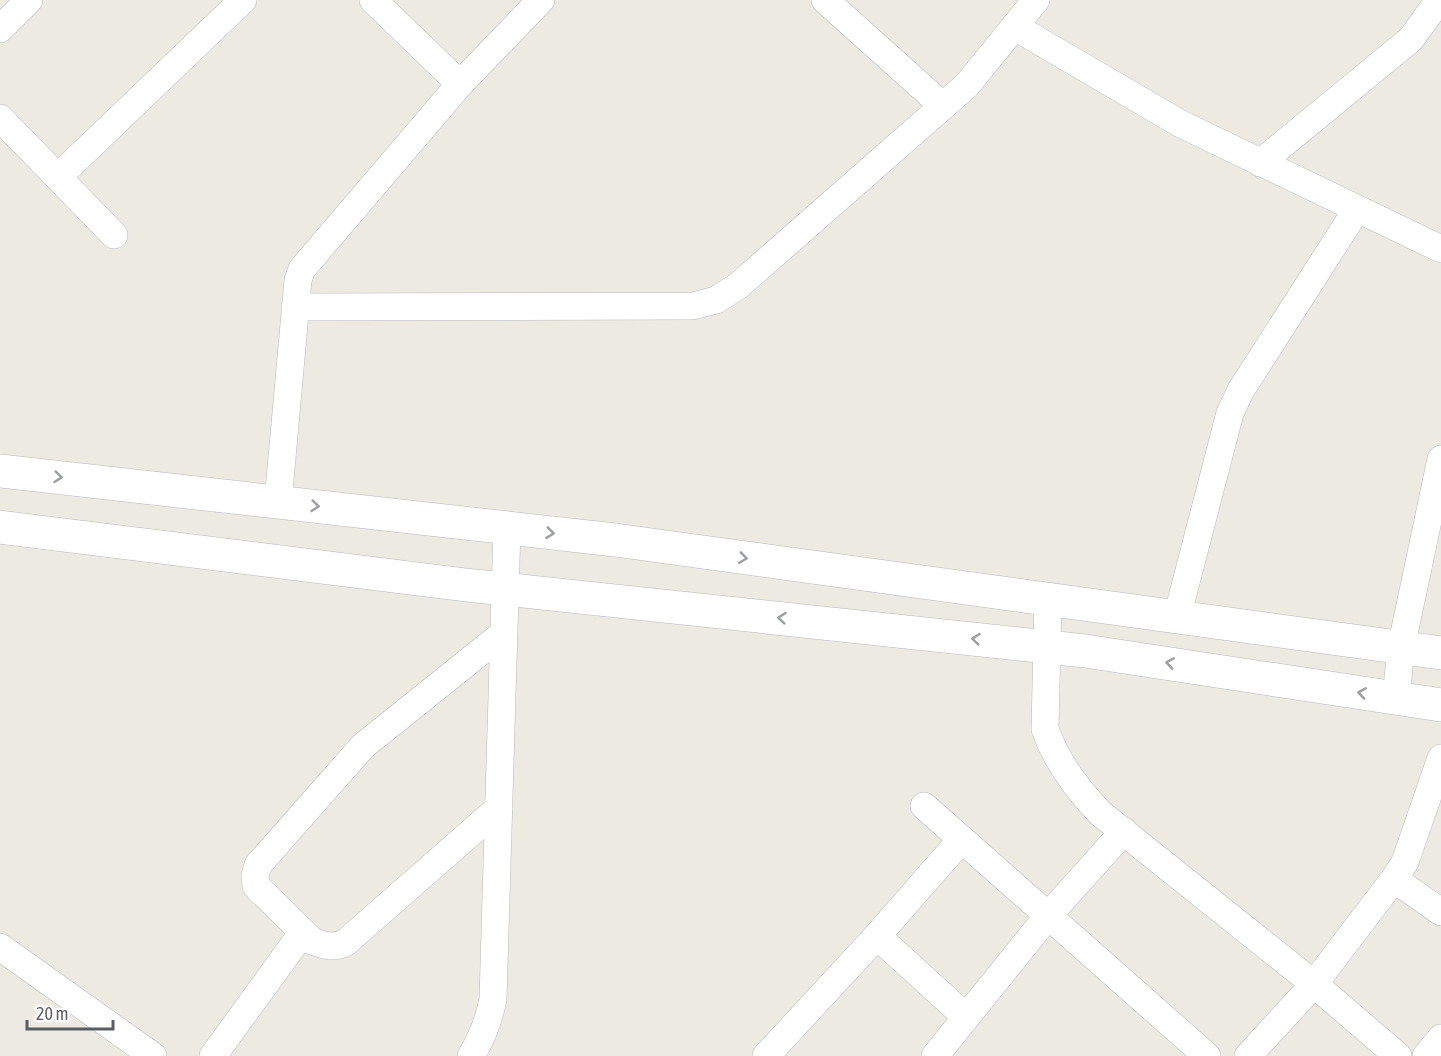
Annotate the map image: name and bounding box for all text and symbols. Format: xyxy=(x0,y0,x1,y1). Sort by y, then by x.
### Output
one-way arrow xyxy=(54,470,63,483)
one-way arrow xyxy=(310,499,319,512)
one-way arrow xyxy=(546,526,555,539)
one-way arrow xyxy=(739,551,748,563)
one-way arrow xyxy=(778,612,787,625)
one-way arrow xyxy=(972,633,981,646)
one-way arrow xyxy=(1165,658,1174,670)
one-way arrow xyxy=(1358,688,1367,700)
scale bar xyxy=(27,993,112,1031)
text: 20 m xyxy=(36,1003,68,1024)

